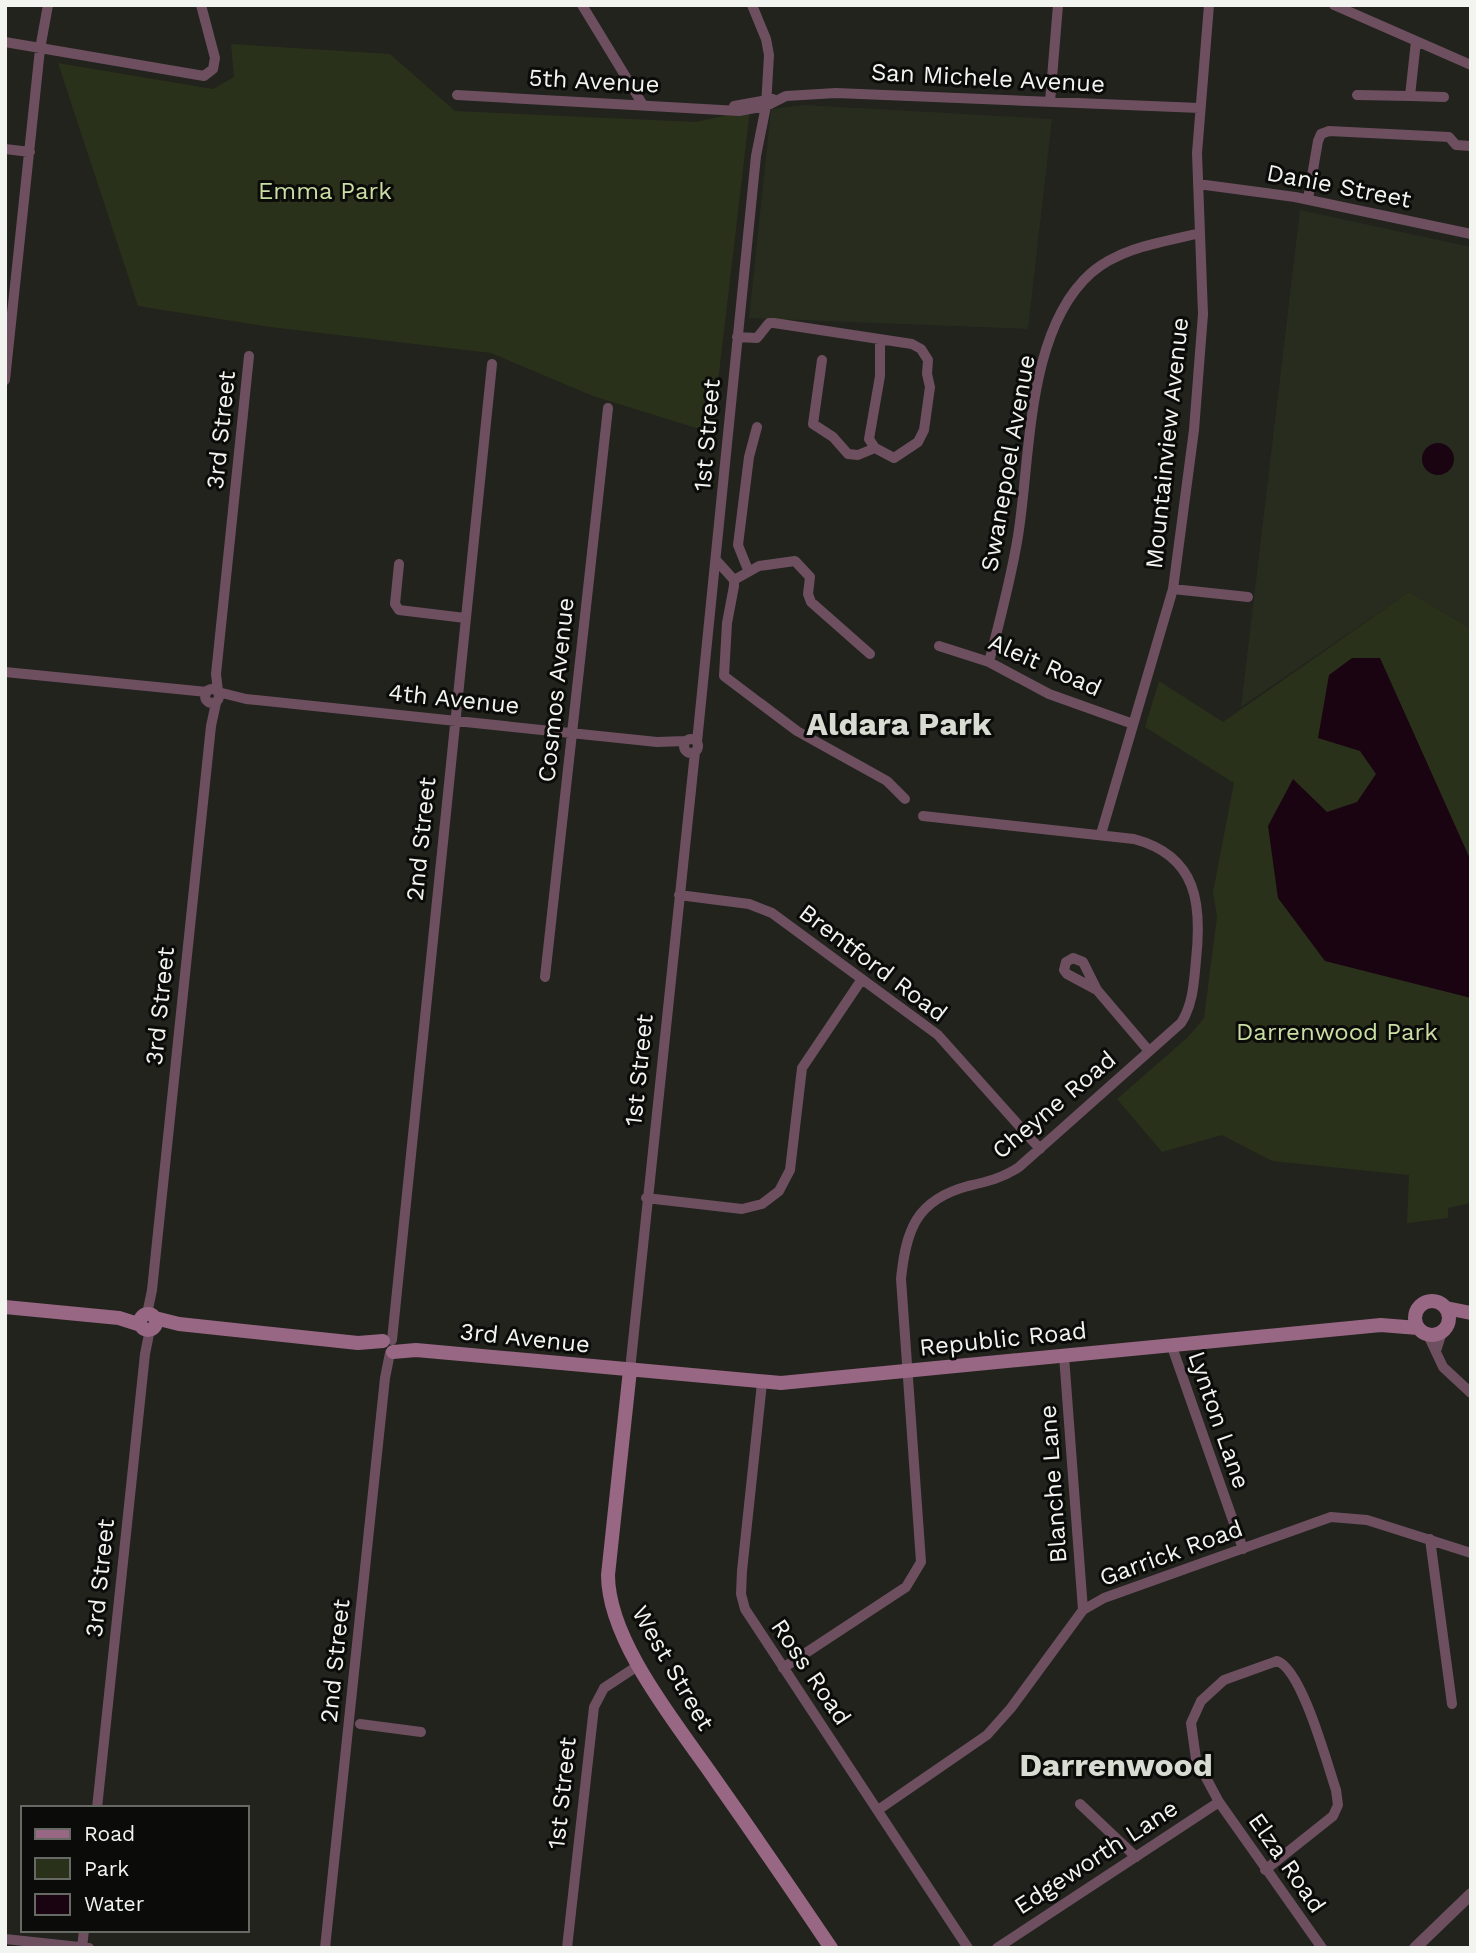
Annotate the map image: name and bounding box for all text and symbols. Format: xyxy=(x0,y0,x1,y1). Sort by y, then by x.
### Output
street label: San Michele Avenue xyxy=(870,58,1106,98)
street label: 5th Avenue xyxy=(528,64,660,98)
street label: Danie Street xyxy=(1264,158,1414,214)
park label: Emma Park xyxy=(258,177,392,205)
street label: Mountainview Avenue xyxy=(1140,316,1194,570)
street label: Swanepoel Avenue xyxy=(975,353,1041,573)
street label: 3rd Street xyxy=(201,369,241,491)
street label: 1st Street xyxy=(688,378,726,492)
street label: Cosmos Avenue xyxy=(532,596,580,784)
street label: Aleit Road xyxy=(984,628,1106,702)
street label: 4th Avenue xyxy=(387,678,521,720)
district label: Aldara Park xyxy=(806,705,992,743)
street label: 2nd Street xyxy=(401,776,441,902)
street label: Brentford Road xyxy=(794,898,952,1028)
street label: 3rd Street xyxy=(140,945,180,1067)
street label: 1st Street xyxy=(619,1013,659,1127)
park label: Darrenwood Park xyxy=(1236,1018,1438,1046)
street label: Cheyne Road xyxy=(987,1045,1121,1165)
street label: Republic Road xyxy=(918,1316,1088,1362)
street label: 3rd Avenue xyxy=(459,1317,591,1359)
street label: Lynton Lane xyxy=(1182,1348,1256,1492)
street label: Blanche Lane xyxy=(1034,1404,1072,1564)
street label: Garrick Road xyxy=(1096,1514,1246,1592)
street label: 3rd Street xyxy=(80,1517,120,1639)
street label: 2nd Street xyxy=(315,1598,355,1724)
street label: West Street xyxy=(626,1601,720,1735)
street label: Ross Road xyxy=(765,1614,857,1730)
street label: 1st Street xyxy=(542,1736,582,1850)
district label: Darrenwood xyxy=(1019,1746,1213,1784)
street label: Edgeworth Lane xyxy=(1009,1794,1183,1920)
legend xyxy=(21,1806,248,1932)
street label: Elza Road xyxy=(1242,1808,1332,1918)
text: Road xyxy=(84,1821,135,1846)
text: Park xyxy=(84,1856,129,1881)
text: Water xyxy=(84,1891,145,1916)

